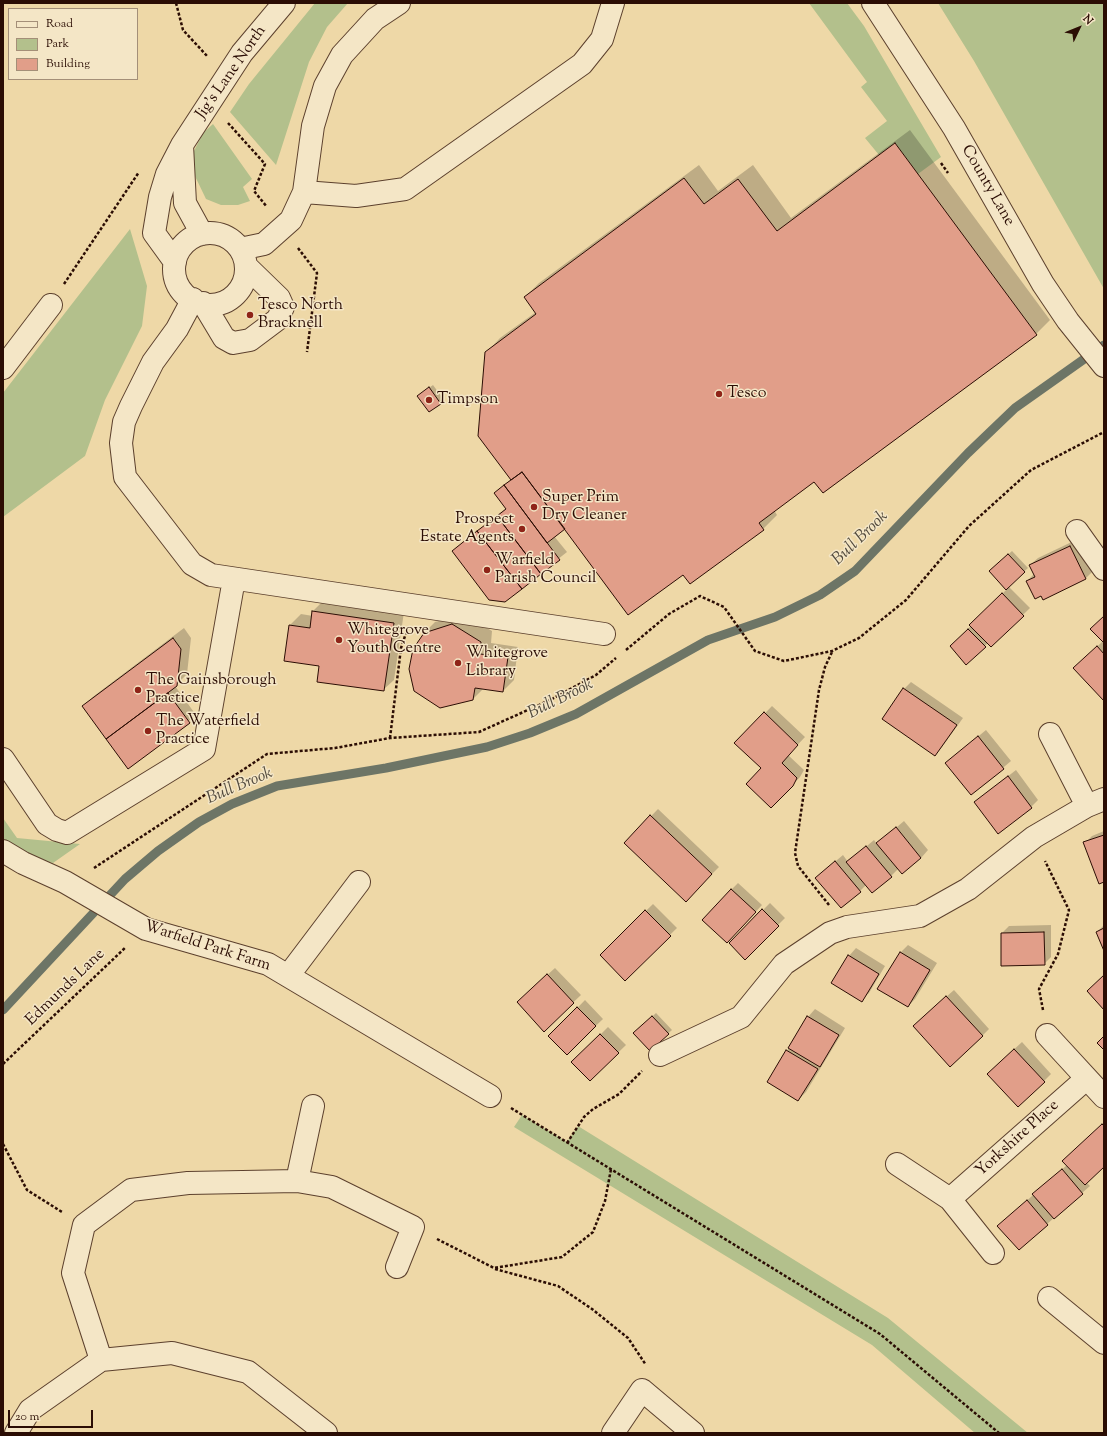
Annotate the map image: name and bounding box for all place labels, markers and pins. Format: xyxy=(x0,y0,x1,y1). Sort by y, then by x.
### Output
place label: Tesco North Bracknell xyxy=(258,296,343,334)
marker: Tesco North Bracknell xyxy=(245,310,255,320)
place label: Tesco xyxy=(727,384,767,404)
marker: Tesco xyxy=(714,389,724,399)
place label: Timpson xyxy=(437,390,498,410)
marker: Timpson xyxy=(424,395,434,405)
place label: Super Prim Dry Cleaner xyxy=(542,488,627,526)
marker: Super Prim Dry Cleaner xyxy=(529,502,539,512)
place label: Prospect Estate Agents xyxy=(420,510,514,548)
marker: Prospect Estate Agents xyxy=(517,524,527,534)
place label: Warfield Parish Council xyxy=(495,551,597,589)
marker: Warfield Parish Council xyxy=(482,565,492,575)
place label: Whitegrove Youth Centre xyxy=(347,621,441,659)
marker: Whitegrove Youth Centre xyxy=(334,635,344,645)
place label: Whitegrove Library xyxy=(466,644,548,682)
marker: Whitegrove Library xyxy=(453,658,463,668)
place label: The Gainsborough Practice xyxy=(146,671,277,709)
marker: The Gainsborough Practice xyxy=(133,685,143,695)
place label: The Waterfield Practice xyxy=(156,712,260,750)
marker: The Waterfield Practice xyxy=(143,726,153,736)

